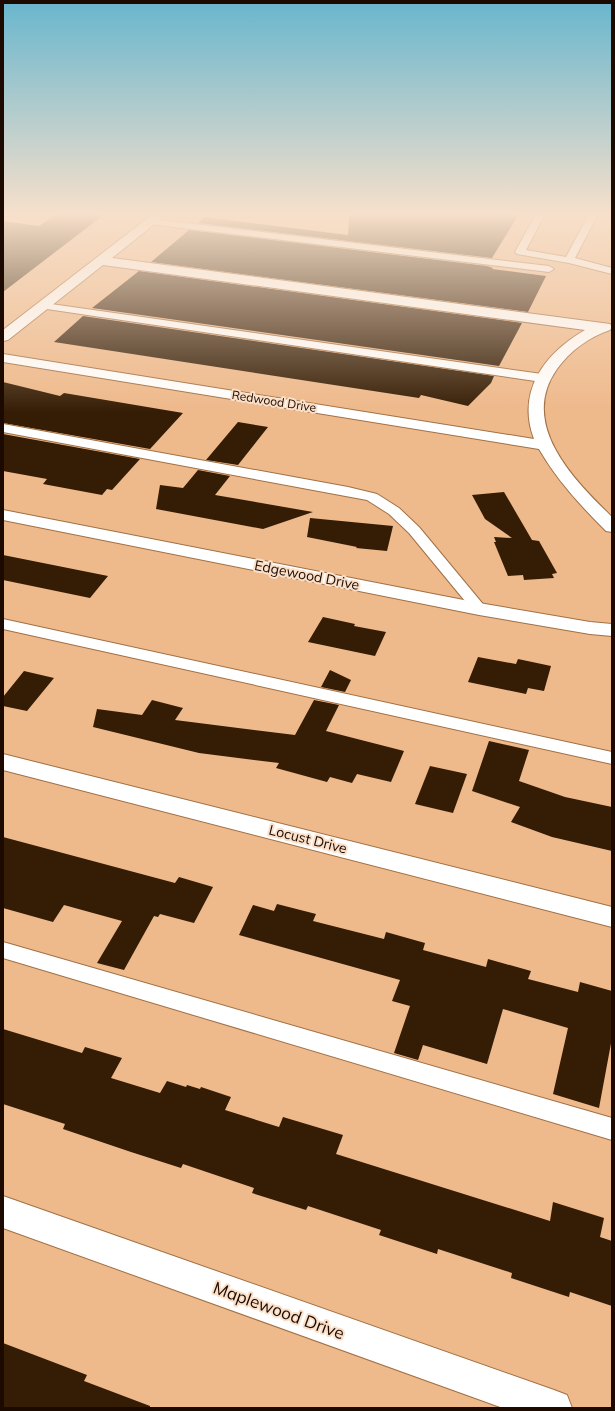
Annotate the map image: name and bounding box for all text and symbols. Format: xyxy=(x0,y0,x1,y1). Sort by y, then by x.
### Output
street label: Redwood Drive xyxy=(231,387,317,415)
street label: Edgewood Drive xyxy=(253,556,361,594)
street label: Locust Drive xyxy=(267,821,349,857)
street label: Maplewood Drive xyxy=(211,1277,347,1343)

